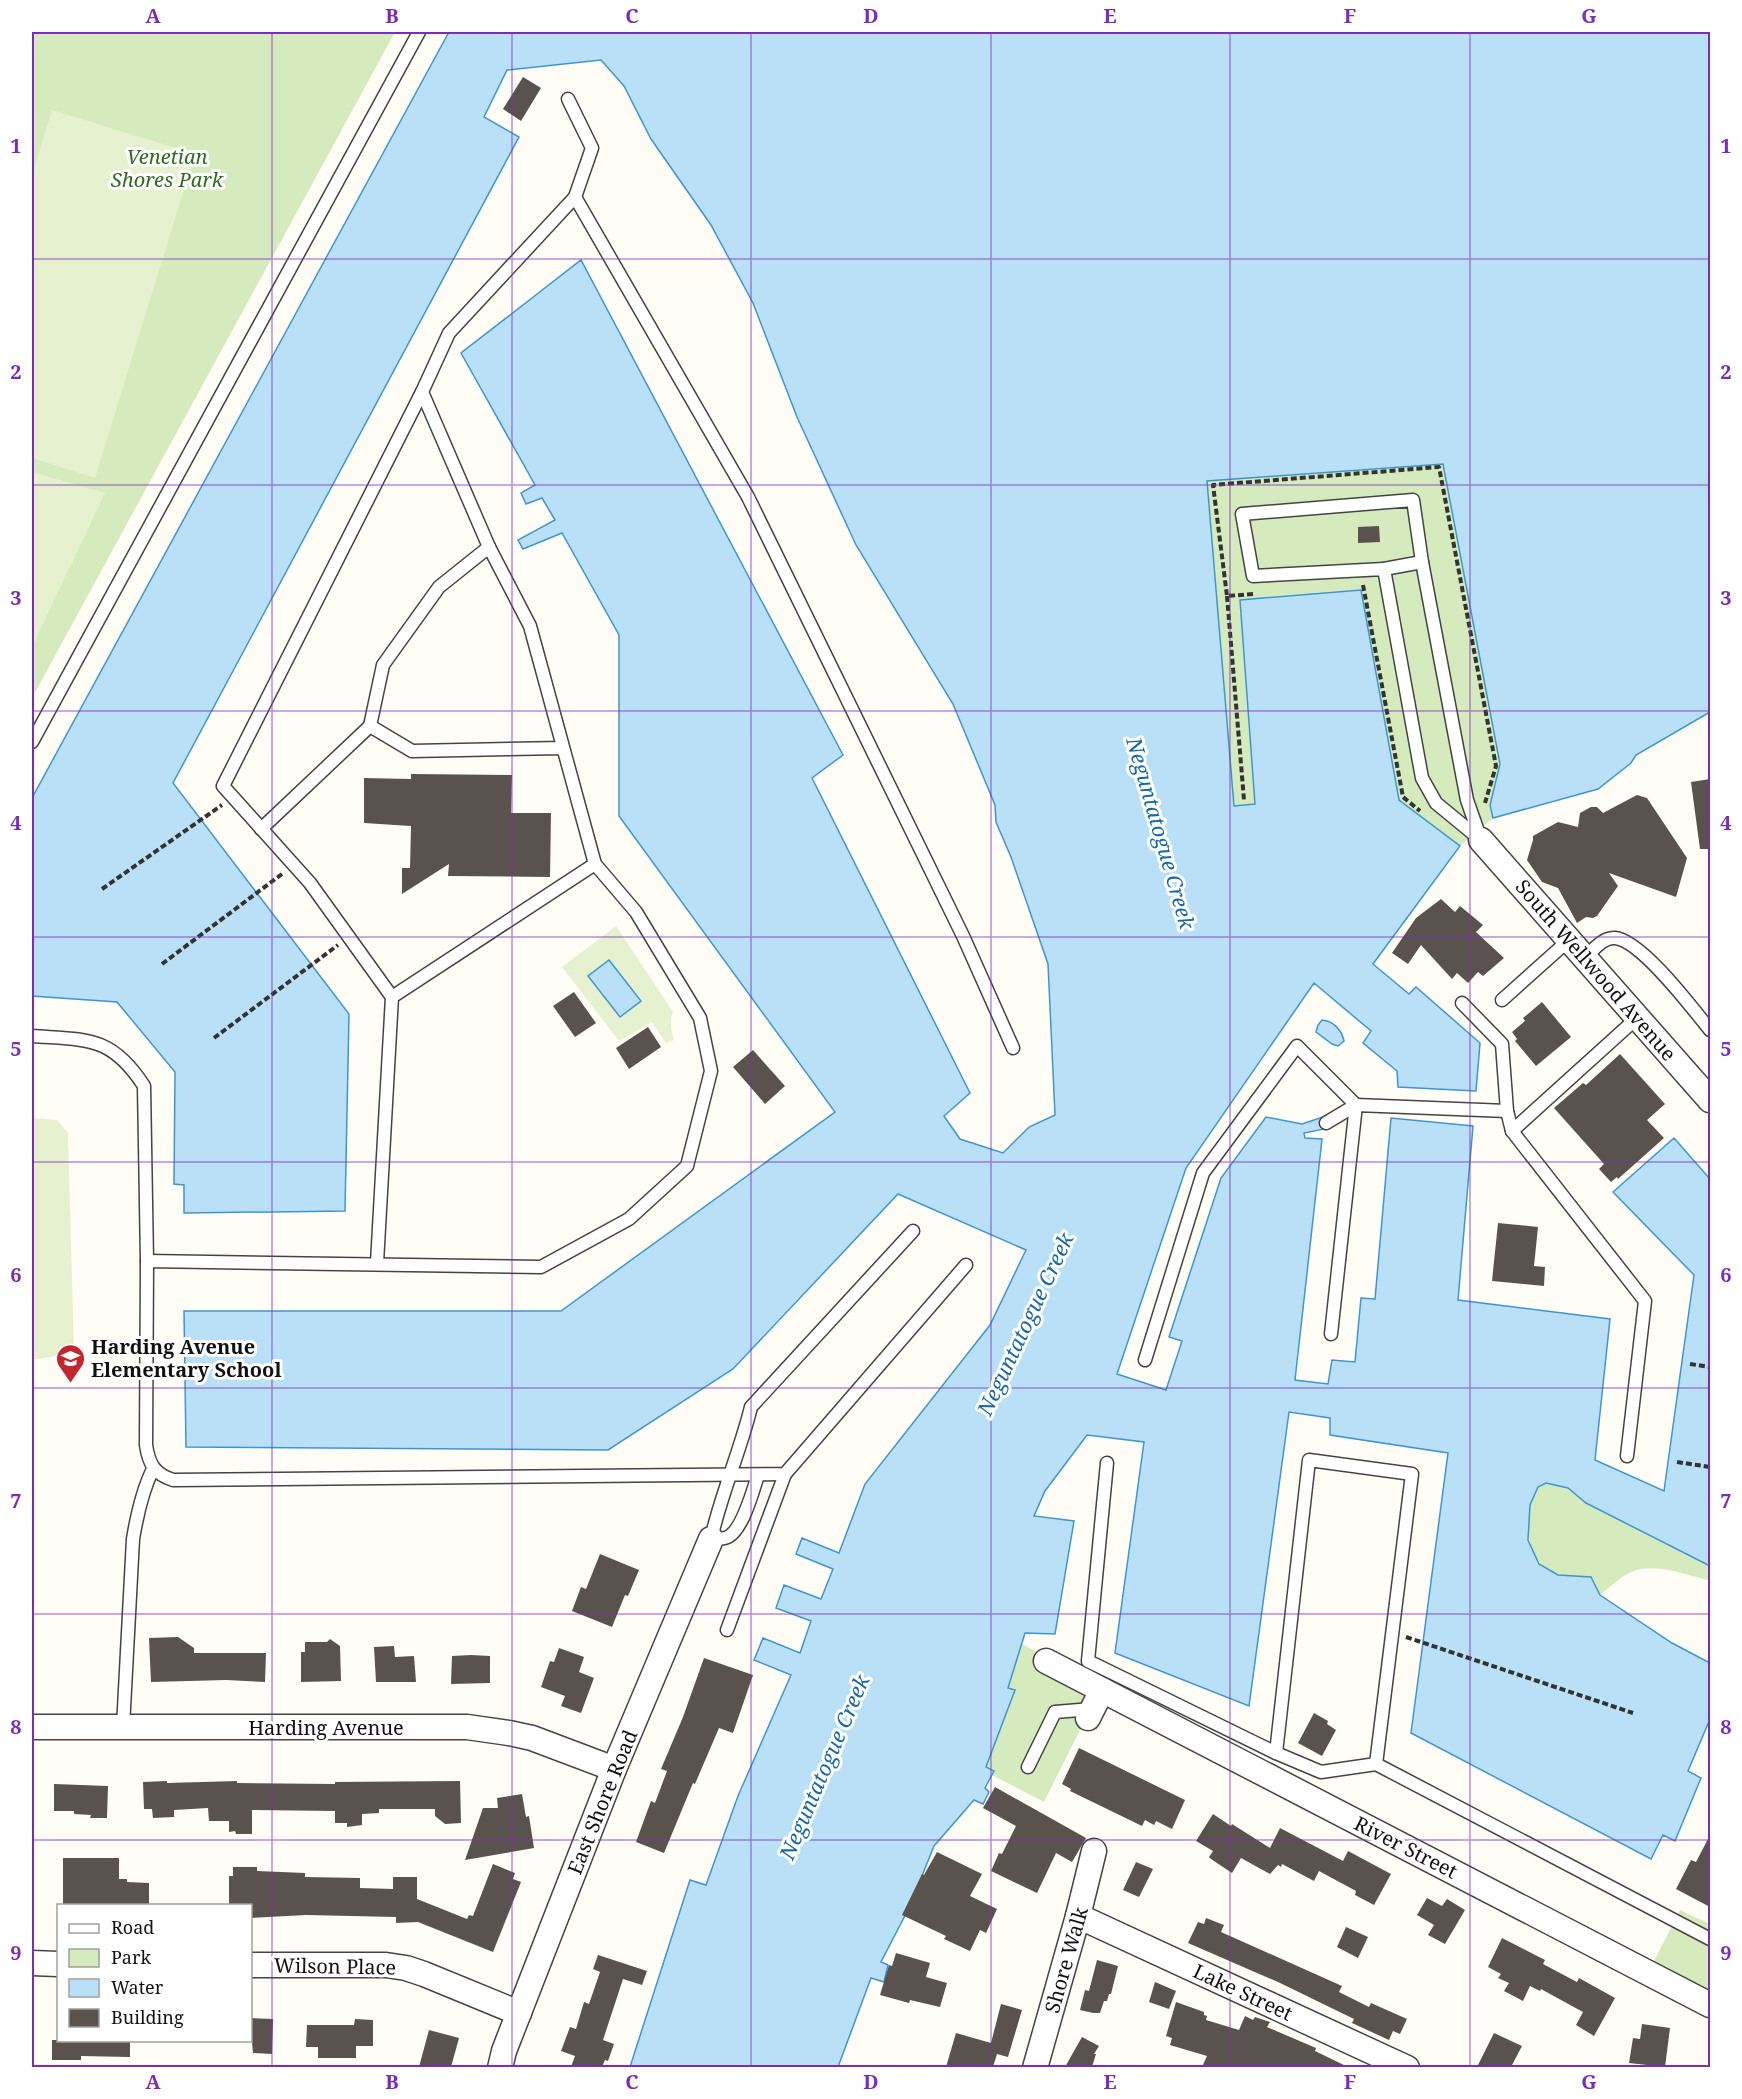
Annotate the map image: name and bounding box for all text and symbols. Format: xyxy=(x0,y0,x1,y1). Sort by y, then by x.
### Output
text: A xyxy=(145,2,161,29)
text: B xyxy=(385,2,399,29)
text: C xyxy=(625,2,639,29)
text: D xyxy=(863,2,879,29)
text: E xyxy=(1103,2,1117,29)
text: F xyxy=(1344,2,1356,29)
text: G xyxy=(1581,2,1597,29)
text: 1 xyxy=(10,132,22,159)
text: 1 xyxy=(1720,132,1732,159)
park label: Venetian Shores Park xyxy=(111,143,224,193)
text: 2 xyxy=(10,358,22,385)
text: 2 xyxy=(1720,358,1732,385)
text: 3 xyxy=(10,584,22,611)
text: 3 xyxy=(1720,584,1732,611)
water label: Neguntatogue Creek xyxy=(1120,733,1202,933)
text: 4 xyxy=(10,809,22,836)
text: 4 xyxy=(1720,809,1732,836)
street label: South Wellwood Avenue xyxy=(1510,874,1682,1066)
text: 5 xyxy=(10,1035,22,1062)
text: 5 xyxy=(1720,1035,1732,1062)
water label: Neguntatogue Creek xyxy=(970,1227,1080,1421)
text: 6 xyxy=(10,1261,22,1288)
text: 6 xyxy=(1720,1261,1732,1288)
place label: Harding Avenue Elementary School xyxy=(91,1333,281,1383)
school or university icon: Harding Avenue Elementary School xyxy=(54,1342,86,1384)
text: 7 xyxy=(10,1487,22,1514)
text: 7 xyxy=(1720,1487,1732,1514)
water label: Neguntatogue Creek xyxy=(772,1669,876,1865)
text: 8 xyxy=(10,1713,22,1740)
text: 8 xyxy=(1720,1713,1732,1740)
street label: Harding Avenue xyxy=(248,1714,404,1741)
street label: East Shore Road xyxy=(561,1726,643,1878)
street label: River Street xyxy=(1350,1810,1462,1884)
legend xyxy=(57,1904,252,2042)
street label: Shore Walk xyxy=(1038,1904,1094,2016)
text: Road xyxy=(111,1915,154,1939)
text: 9 xyxy=(10,1939,22,1966)
text: 9 xyxy=(1720,1939,1732,1966)
text: Park xyxy=(111,1945,151,1969)
street label: Wilson Place xyxy=(274,1951,396,1981)
street label: Lake Street xyxy=(1189,1957,1297,2027)
text: Water xyxy=(111,1975,164,1999)
text: Building xyxy=(111,2005,184,2029)
text: A xyxy=(145,2068,161,2095)
text: B xyxy=(385,2068,399,2095)
text: C xyxy=(625,2068,639,2095)
text: D xyxy=(863,2068,879,2095)
text: E xyxy=(1103,2068,1117,2095)
text: F xyxy=(1344,2068,1356,2095)
text: G xyxy=(1581,2068,1597,2095)

